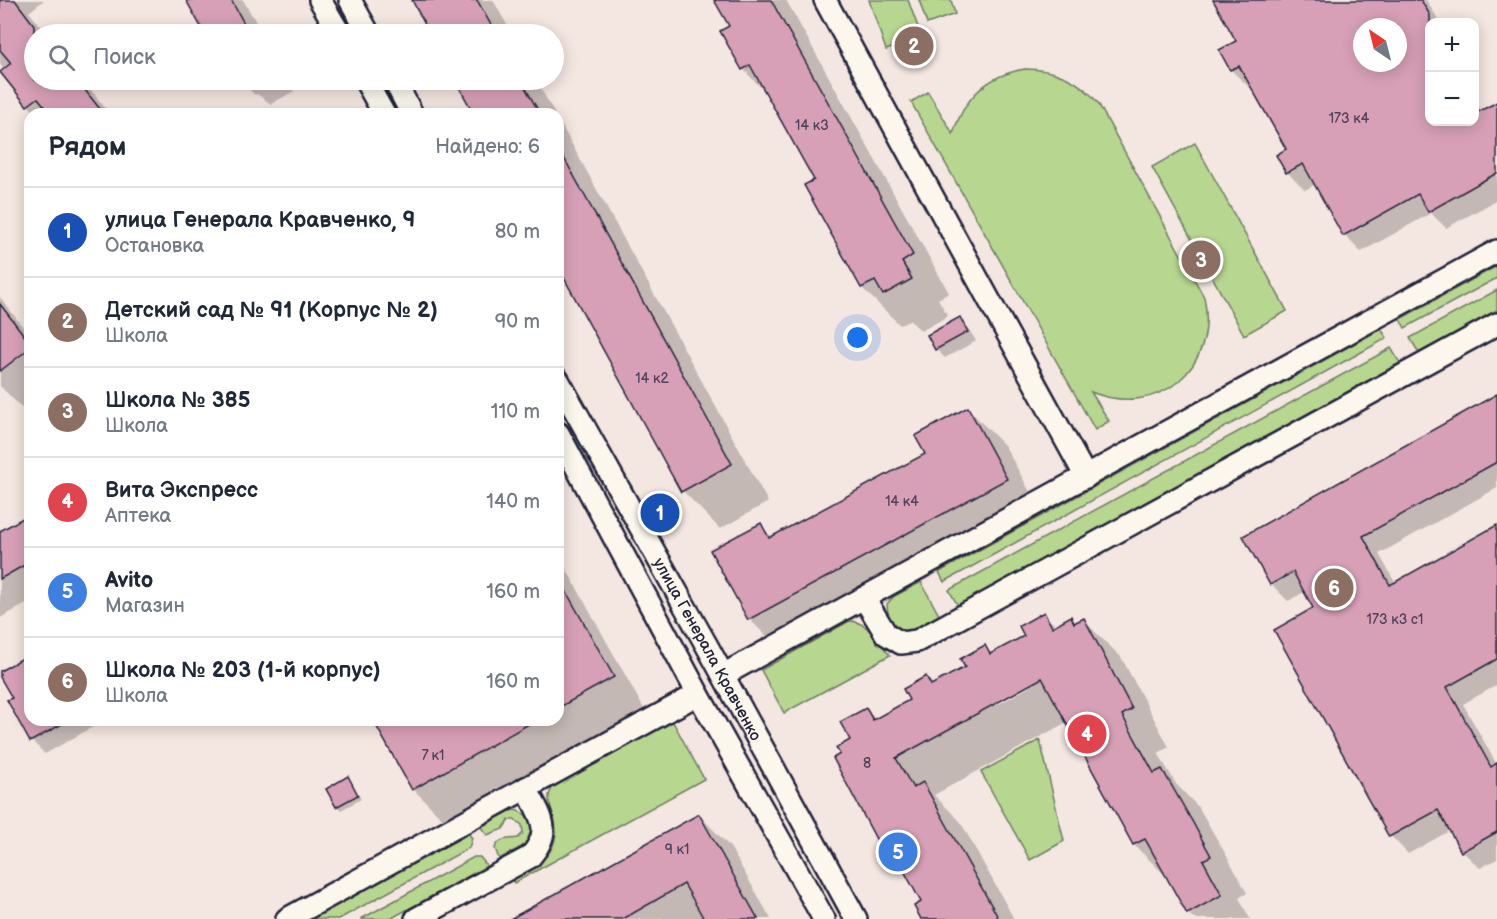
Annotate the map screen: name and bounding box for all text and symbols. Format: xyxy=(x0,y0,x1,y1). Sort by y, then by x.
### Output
north arrow xyxy=(1353,18,1407,72)
map controls xyxy=(1425,18,1479,126)
button: + xyxy=(1425,18,1479,72)
search box xyxy=(24,24,564,90)
pin: 2 xyxy=(894,24,934,68)
icon: search xyxy=(45,41,78,74)
text: Поиск xyxy=(93,44,156,71)
button: − xyxy=(1425,72,1479,126)
house number: 173 к4 xyxy=(1329,110,1370,127)
house number: 14 к3 xyxy=(795,117,829,134)
text: Рядом xyxy=(48,132,126,163)
text: Найдено: 6 xyxy=(435,135,540,159)
text: улица Генерала Кравченко, 9 xyxy=(105,207,416,234)
text: 1 xyxy=(63,220,72,244)
text: 80 m xyxy=(495,220,540,244)
text: Остановка xyxy=(105,234,204,258)
pin: 3 xyxy=(1182,238,1220,282)
text: Детский сад № 91 (Корпус № 2) xyxy=(105,297,438,324)
text: 2 xyxy=(62,310,73,334)
text: 90 m xyxy=(495,310,540,334)
your location xyxy=(843,323,872,352)
text: Школа xyxy=(105,324,168,348)
house number: 14 к2 xyxy=(635,370,669,387)
text: Школа № 385 xyxy=(105,387,250,414)
text: 3 xyxy=(62,400,73,424)
text: 110 m xyxy=(491,400,540,424)
text: Школа xyxy=(105,414,168,438)
text: Вита Экспресс xyxy=(105,477,258,504)
text: 4 xyxy=(62,490,73,514)
text: 140 m xyxy=(486,490,540,514)
pin: 1 xyxy=(640,490,680,536)
house number: 14 к4 xyxy=(885,493,919,510)
text: Аптека xyxy=(105,504,171,528)
street label: улица Генерала Кравченко xyxy=(649,555,765,744)
pin: 6 xyxy=(1314,566,1354,610)
text: Avito xyxy=(105,567,153,594)
text: 5 xyxy=(62,580,73,604)
text: 160 m xyxy=(486,580,540,604)
text: Магазин xyxy=(105,594,185,618)
house number: 173 к3 с1 xyxy=(1367,611,1423,628)
text: Школа № 203 (1-й корпус) xyxy=(105,657,381,684)
text: 6 xyxy=(61,670,74,694)
text: 160 m xyxy=(486,670,540,694)
text: Школа xyxy=(105,684,168,708)
pin: 4 xyxy=(1068,712,1106,756)
house number: 7 к1 xyxy=(422,747,444,764)
house number: 8 xyxy=(863,755,871,772)
pin: 5 xyxy=(878,830,918,874)
house number: 9 к1 xyxy=(665,841,689,858)

